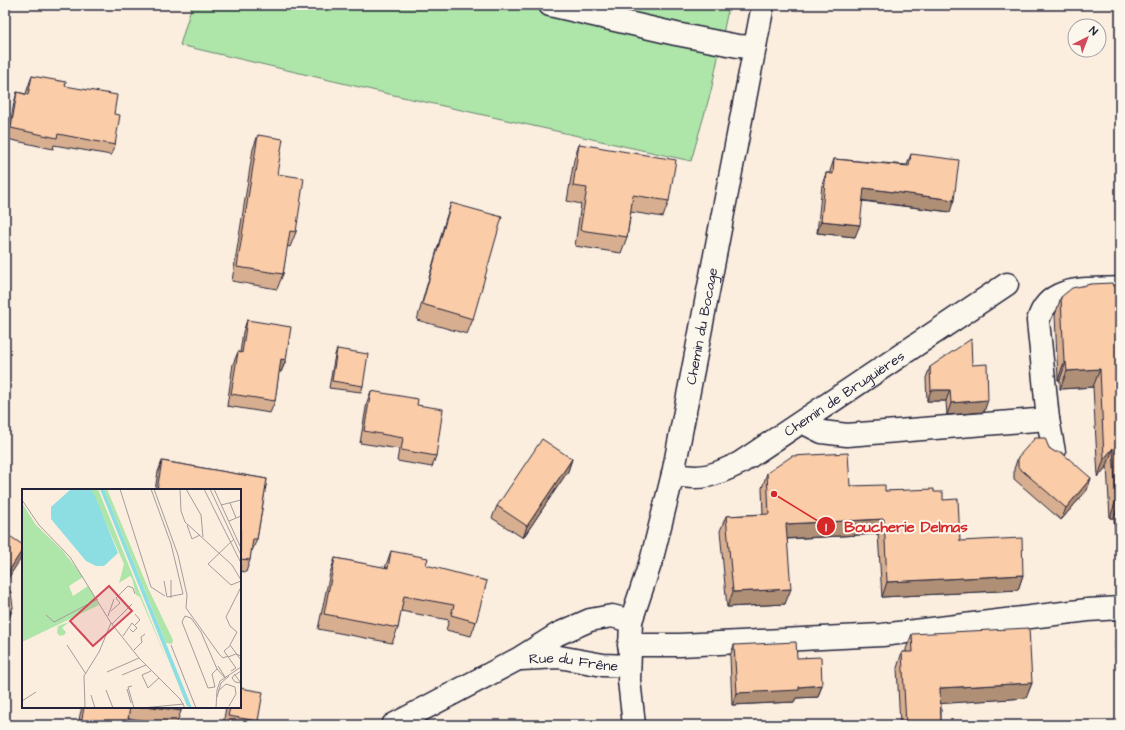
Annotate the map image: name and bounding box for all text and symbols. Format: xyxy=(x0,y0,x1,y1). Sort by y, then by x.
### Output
north arrow xyxy=(1067,18,1107,58)
text: N xyxy=(1086,23,1101,39)
street label: Chemin du Bocage xyxy=(681,266,723,386)
street label: Chemin de Bruguières xyxy=(780,346,909,442)
inset map xyxy=(22,489,241,708)
callout: Boucherie Delmas xyxy=(816,513,975,540)
text: Boucherie Delmas xyxy=(844,517,968,538)
text: 1 xyxy=(825,519,827,536)
street label: Rue du Frêne xyxy=(529,648,619,677)

